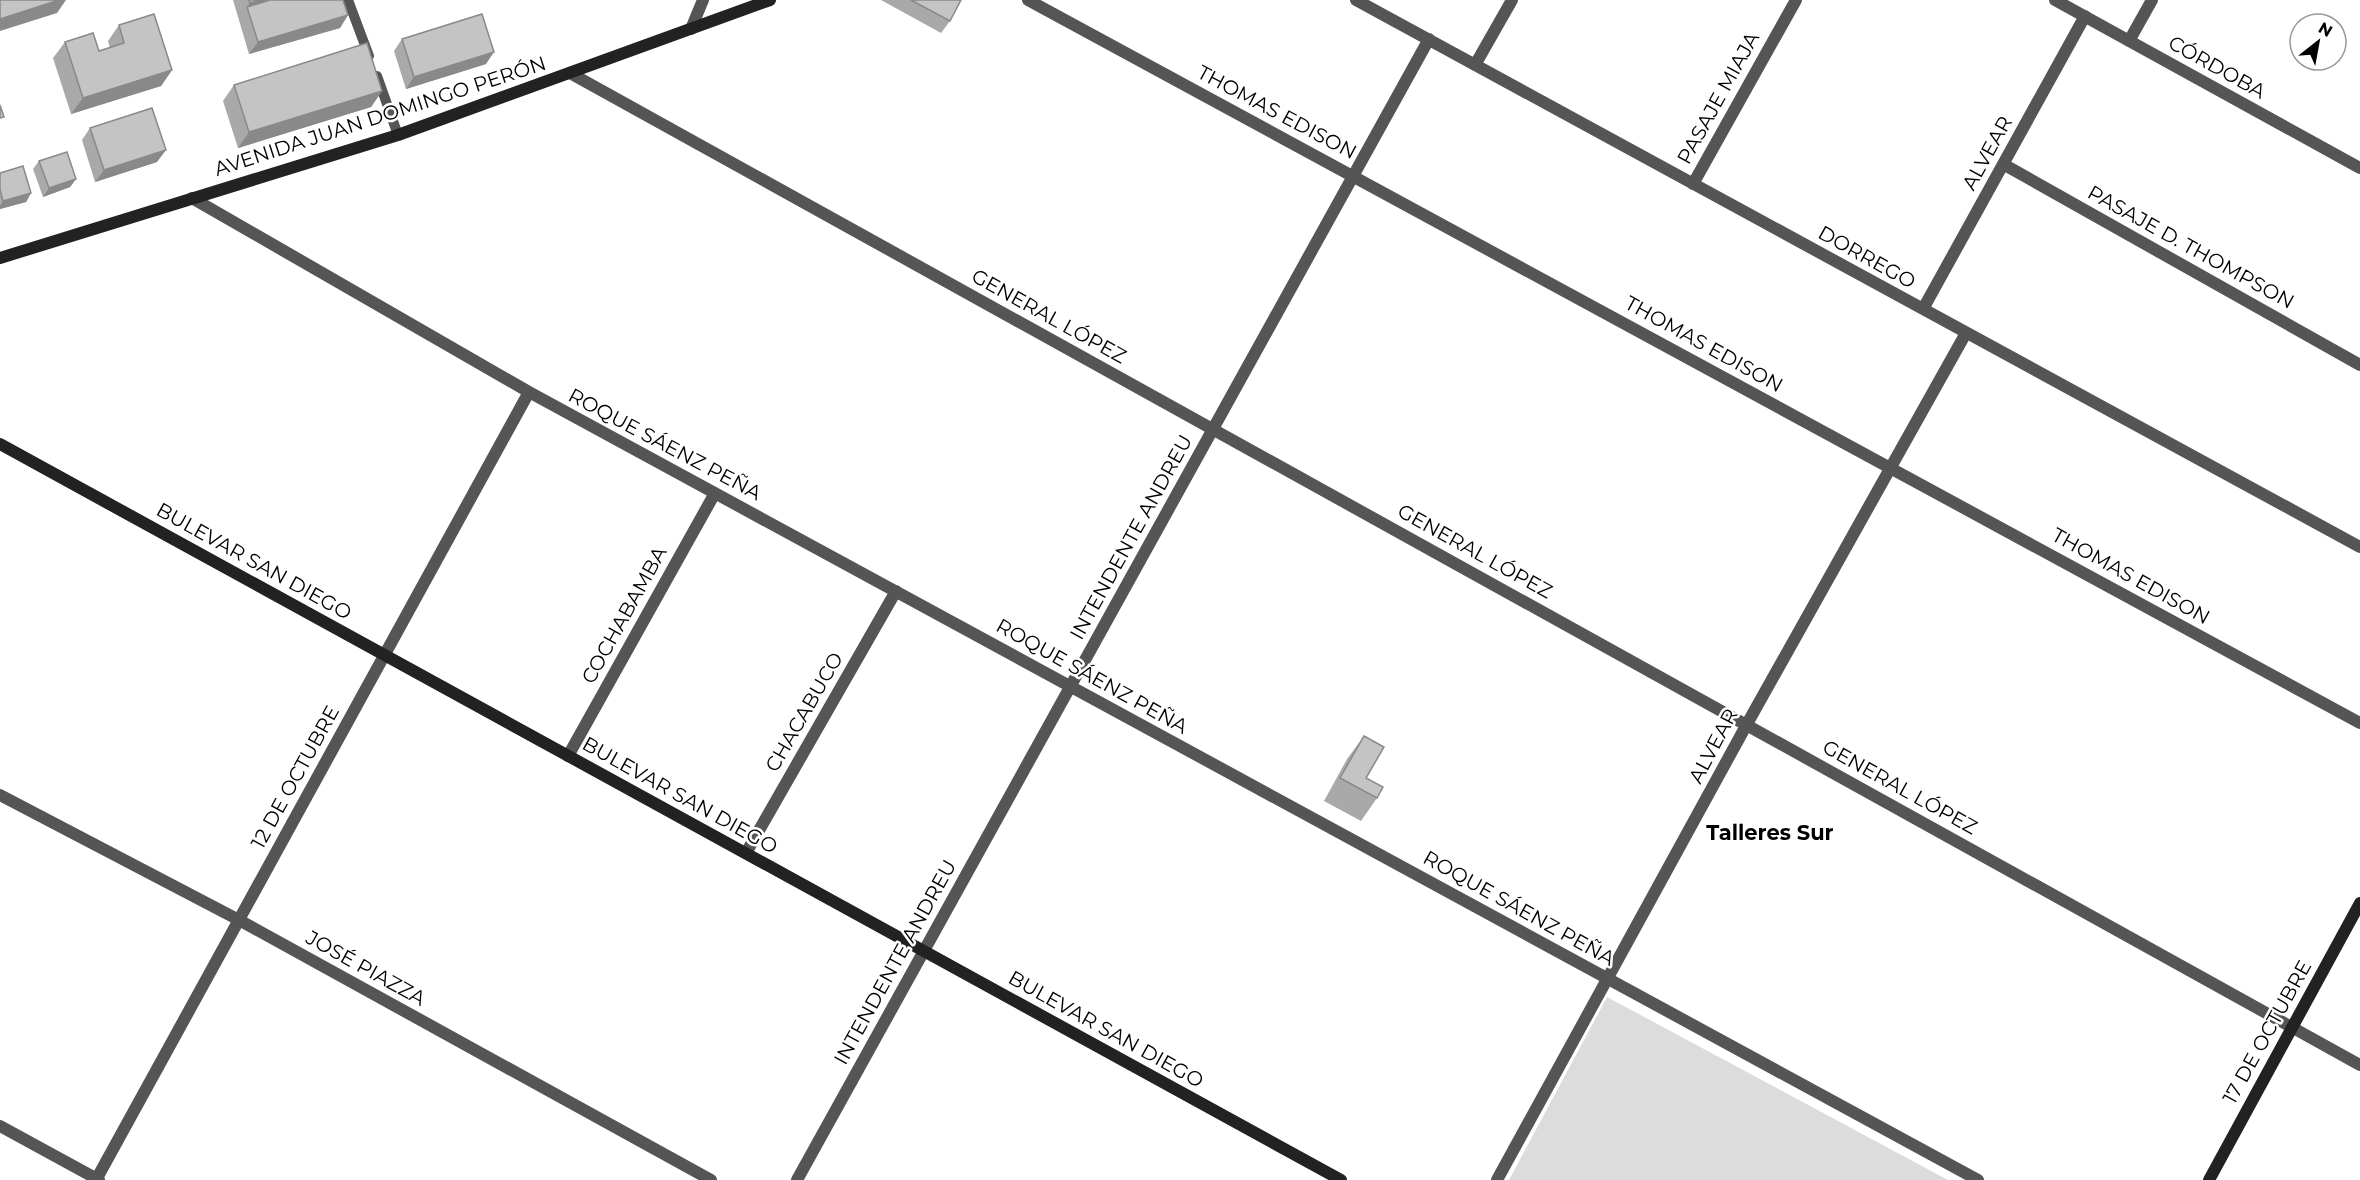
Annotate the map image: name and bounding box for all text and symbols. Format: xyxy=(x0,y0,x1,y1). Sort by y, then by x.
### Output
north arrow xyxy=(2288,12,2348,72)
text: N xyxy=(2315,18,2336,41)
street label: PASAJE MIAJA xyxy=(1672,27,1764,168)
street label: CÓRDOBA xyxy=(2164,30,2270,104)
street label: AVENIDA JUAN DOMINGO PERÓN xyxy=(211,51,549,181)
street label: THOMAS EDISON xyxy=(1193,60,1361,164)
street label: ALVEAR xyxy=(1957,112,2017,194)
street label: PASAJE D. THOMPSON xyxy=(2084,180,2298,314)
street label: DORREGO xyxy=(1814,220,1920,294)
street label: GENERAL LÓPEZ xyxy=(967,264,1131,368)
street label: THOMAS EDISON xyxy=(1621,291,1787,397)
street label: ROQUE SÁENZ PEÑA xyxy=(564,383,766,505)
street label: INTENDENTE ANDREU xyxy=(1065,430,1197,644)
street label: BULEVAR SAN DIEGO xyxy=(152,497,356,625)
street label: GENERAL LÓPEZ xyxy=(1393,499,1557,603)
street label: THOMAS EDISON xyxy=(2048,523,2214,629)
street label: COCHABAMBA xyxy=(576,542,672,688)
street label: ROQUE SÁENZ PEÑA xyxy=(992,613,1192,739)
street label: CHACABUCO xyxy=(760,648,848,776)
street label: 12 DE OCTUBRE xyxy=(246,701,344,853)
street label: ALVEAR xyxy=(1683,705,1743,787)
street label: BULEVAR SAN DIEGO xyxy=(578,731,782,859)
street label: GENERAL LÓPEZ xyxy=(1818,735,1982,839)
district label: Talleres Sur xyxy=(1706,820,1834,845)
street label: ROQUE SÁENZ PEÑA xyxy=(1419,845,1619,971)
street label: INTENDENTE ANDREU xyxy=(829,855,961,1069)
street label: JOSÉ PIAZZA xyxy=(301,925,430,1011)
street label: 17 DE OCTUBRE xyxy=(2218,956,2316,1108)
street label: BULEVAR SAN DIEGO xyxy=(1004,965,1208,1093)

